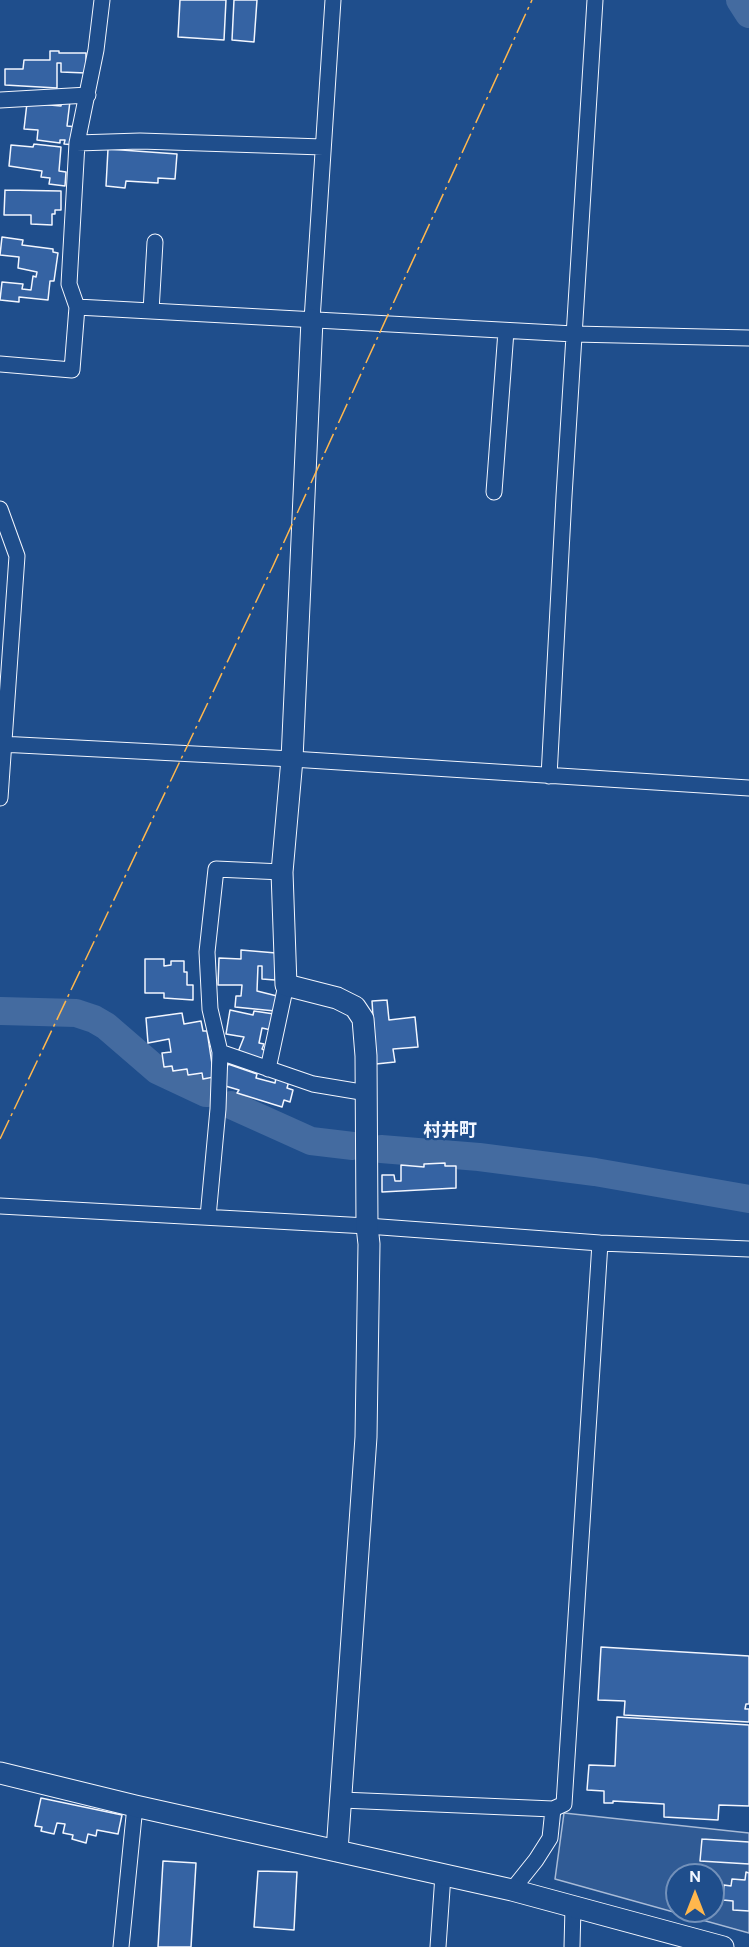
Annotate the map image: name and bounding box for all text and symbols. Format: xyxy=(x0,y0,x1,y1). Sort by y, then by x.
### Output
district label: 村井町 xyxy=(423,1120,477,1142)
north arrow xyxy=(665,1863,725,1923)
text: N xyxy=(689,1866,701,1887)

